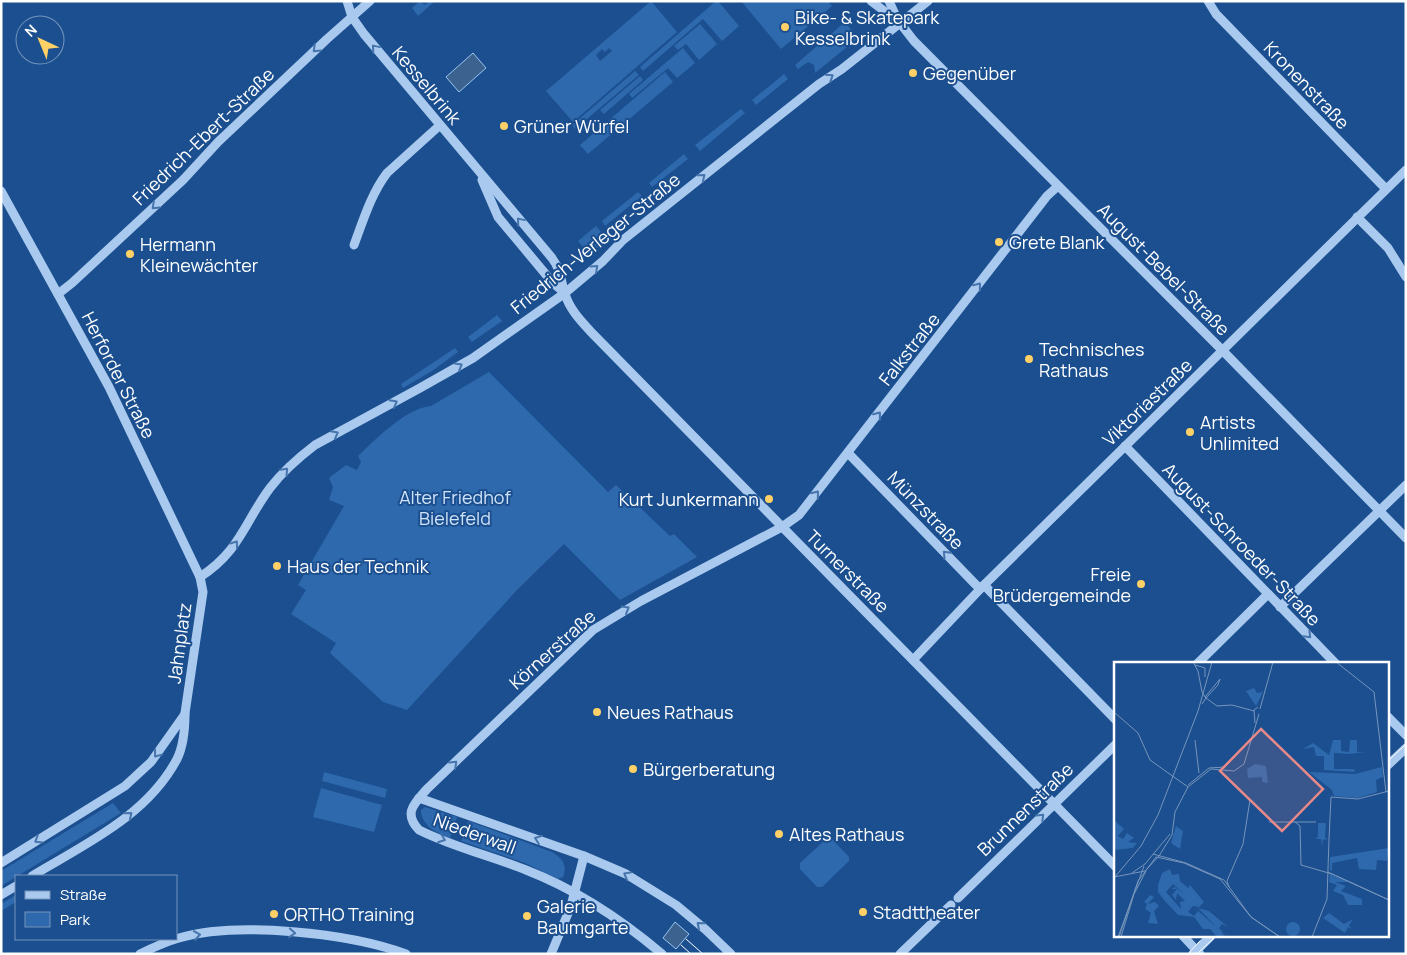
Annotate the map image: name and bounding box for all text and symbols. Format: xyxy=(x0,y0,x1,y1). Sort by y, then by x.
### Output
place label: Bike- & Skatepark Kesselbrink xyxy=(795,5,940,50)
north arrow xyxy=(15,15,65,65)
text: N xyxy=(20,20,41,41)
marker: Bike- & Skatepark Kesselbrink xyxy=(779,21,791,33)
street label: Kronenstraße xyxy=(1259,36,1355,134)
street label: Kesselbrink xyxy=(387,41,467,130)
one-way arrow xyxy=(312,43,321,52)
one-way arrow xyxy=(372,45,381,54)
place label: Gegenüber xyxy=(923,61,1017,85)
street label: Friedrich-Ebert-Straße xyxy=(127,62,279,210)
marker: Gegenüber xyxy=(907,67,919,79)
one-way arrow xyxy=(825,73,834,83)
place label: Grüner Würfel xyxy=(514,114,629,138)
marker: Grüner Würfel xyxy=(498,120,510,132)
street label: Friedrich-Verleger-Straße xyxy=(505,167,685,319)
one-way arrow xyxy=(697,173,706,182)
street label: August-Bebel-Straße xyxy=(1093,198,1235,340)
one-way arrow xyxy=(152,200,161,209)
one-way arrow xyxy=(517,217,526,226)
place label: Grete Blank xyxy=(1009,230,1105,254)
place label: Hermann Kleinewächter xyxy=(140,232,259,277)
marker: Grete Blank xyxy=(993,236,1005,248)
marker: Hermann Kleinewächter xyxy=(124,248,136,260)
one-way arrow xyxy=(590,265,599,274)
one-way arrow xyxy=(972,283,980,292)
street label: Herforder Straße xyxy=(77,307,161,443)
street label: Falkstraße xyxy=(873,308,945,390)
place label: Technisches Rathaus xyxy=(1039,337,1144,382)
marker: Technisches Rathaus xyxy=(1023,353,1035,365)
street label: Viktoriastraße xyxy=(1097,353,1197,451)
one-way arrow xyxy=(453,363,462,373)
one-way arrow xyxy=(388,399,397,409)
place label: Artists Unlimited xyxy=(1200,410,1279,455)
one-way arrow xyxy=(873,412,881,421)
marker: Artists Unlimited xyxy=(1184,426,1196,438)
one-way arrow xyxy=(330,430,339,440)
street label: August-Schroeder-Straße xyxy=(1158,457,1326,631)
street label: Münzstraße xyxy=(883,466,969,554)
one-way arrow xyxy=(279,468,288,477)
park label: Alter Friedhof Bielefeld xyxy=(399,485,511,530)
place label: Kurt Junkermann xyxy=(619,487,759,511)
one-way arrow xyxy=(811,490,820,499)
marker: Kurt Junkermann xyxy=(763,493,775,505)
street label: Turnerstraße xyxy=(801,524,895,618)
one-way arrow xyxy=(229,541,238,550)
one-way arrow xyxy=(943,551,952,560)
place label: Haus der Technik xyxy=(287,554,430,578)
marker: Haus der Technik xyxy=(271,560,283,572)
place label: Freie Brüdergemeinde xyxy=(993,562,1131,607)
marker: Freie Brüdergemeinde xyxy=(1135,578,1147,590)
street label: Jahnplatz xyxy=(161,601,197,685)
street label: Körnerstraße xyxy=(504,604,600,694)
one-way arrow xyxy=(621,606,630,616)
one-way arrow xyxy=(1302,629,1311,638)
inset map xyxy=(1114,662,1390,938)
place label: Neues Rathaus xyxy=(607,700,734,724)
marker: Neues Rathaus xyxy=(591,706,603,718)
one-way arrow xyxy=(154,748,164,757)
place label: Bürgerberatung xyxy=(643,757,775,781)
street label: Brunnenstraße xyxy=(972,757,1078,861)
one-way arrow xyxy=(448,761,457,770)
marker: Bürgerberatung xyxy=(627,763,639,775)
street label: Niederwall xyxy=(430,807,520,859)
one-way arrow xyxy=(123,813,132,821)
one-way arrow xyxy=(1035,814,1044,823)
place label: Altes Rathaus xyxy=(789,822,904,846)
marker: Altes Rathaus xyxy=(773,828,785,840)
one-way arrow xyxy=(437,833,445,843)
one-way arrow xyxy=(34,834,43,844)
one-way arrow xyxy=(534,835,543,845)
one-way arrow xyxy=(623,871,632,881)
legend xyxy=(15,875,178,940)
text: Straße xyxy=(60,884,107,905)
place label: Galerie Baumgarte xyxy=(537,894,629,939)
place label: Stadttheater xyxy=(873,900,981,924)
place label: ORTHO Training xyxy=(284,902,414,926)
marker: Stadttheater xyxy=(857,906,869,918)
marker: ORTHO Training xyxy=(268,908,280,920)
text: Park xyxy=(60,909,90,930)
marker: Galerie Baumgarte xyxy=(521,910,533,922)
one-way arrow xyxy=(697,921,706,930)
one-way arrow xyxy=(288,927,296,938)
one-way arrow xyxy=(193,931,202,941)

